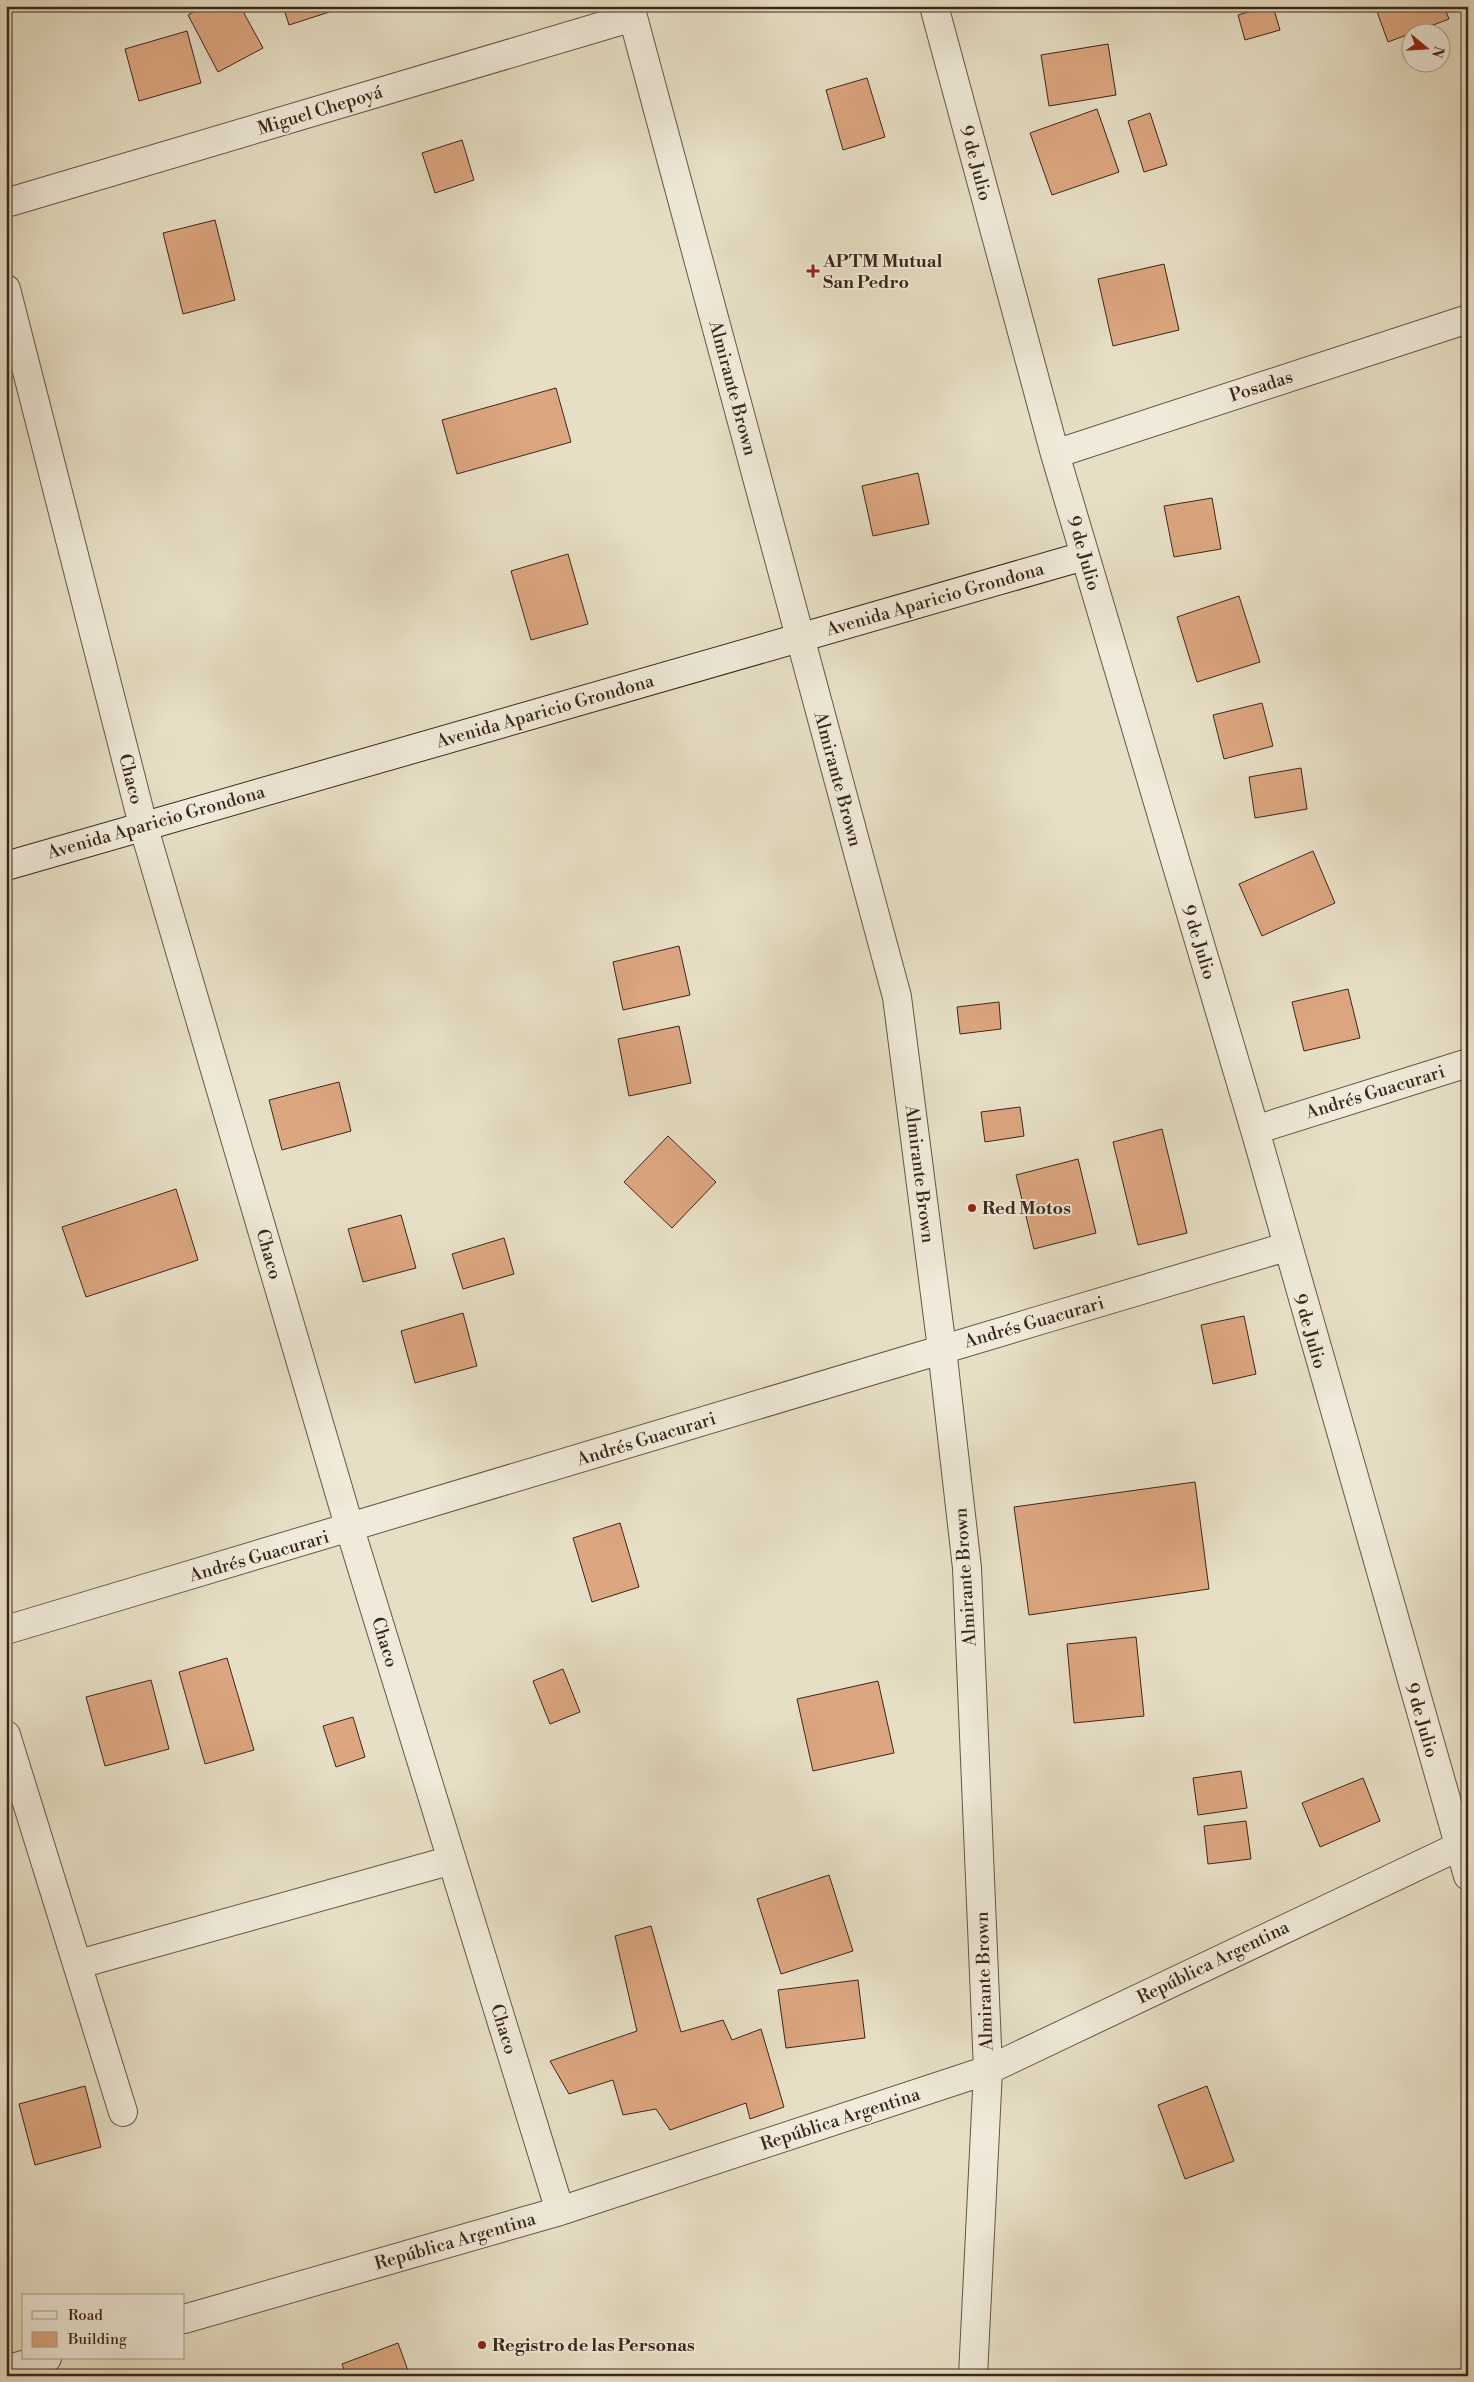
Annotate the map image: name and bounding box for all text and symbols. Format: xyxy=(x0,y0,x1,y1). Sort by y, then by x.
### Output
north arrow xyxy=(1402,22,1452,72)
text: N xyxy=(1427,44,1448,60)
street label: Miguel Chepoyá xyxy=(255,80,386,140)
street label: 9 de Julio xyxy=(954,123,997,203)
place label: APTM Mutual San Pedro xyxy=(822,250,943,294)
marker: APTM Mutual San Pedro xyxy=(807,265,819,277)
street label: Almirante Brown xyxy=(703,317,762,459)
street label: Posadas xyxy=(1226,365,1296,408)
street label: 9 de Julio xyxy=(1062,513,1105,593)
street label: Avenida Aparicio Grondona xyxy=(823,557,1048,642)
street label: Avenida Aparicio Grondona xyxy=(433,669,658,754)
street label: Almirante Brown xyxy=(808,708,867,850)
street label: Chaco xyxy=(113,751,148,807)
street label: Avenida Aparicio Grondona xyxy=(44,780,269,865)
street label: 9 de Julio xyxy=(1176,902,1221,982)
street label: Andrés Guacurari xyxy=(1302,1060,1448,1125)
street label: Almirante Brown xyxy=(899,1103,939,1245)
place label: Red Motos xyxy=(982,1197,1071,1220)
marker: Red Motos xyxy=(966,1202,978,1214)
street label: Chaco xyxy=(250,1226,287,1282)
street label: Andrés Guacurari xyxy=(961,1291,1107,1354)
street label: 9 de Julio xyxy=(1288,1291,1331,1371)
street label: Andrés Guacurari xyxy=(573,1407,719,1472)
street label: Almirante Brown xyxy=(949,1507,982,1648)
street label: Andrés Guacurari xyxy=(186,1525,332,1588)
street label: Chaco xyxy=(366,1614,403,1670)
street label: 9 de Julio xyxy=(1400,1680,1443,1760)
street label: Almirante Brown xyxy=(971,1911,998,2052)
street label: República Argentina xyxy=(1133,1915,1294,2009)
street label: Chaco xyxy=(485,2001,522,2057)
street label: República Argentina xyxy=(757,2083,924,2156)
street label: República Argentina xyxy=(372,2207,539,2275)
legend xyxy=(22,2294,185,2360)
text: Road xyxy=(68,2306,103,2325)
text: Building xyxy=(67,2330,127,2349)
place label: Registro de las Personas xyxy=(492,2334,695,2357)
marker: Registro de las Personas xyxy=(476,2339,488,2351)

